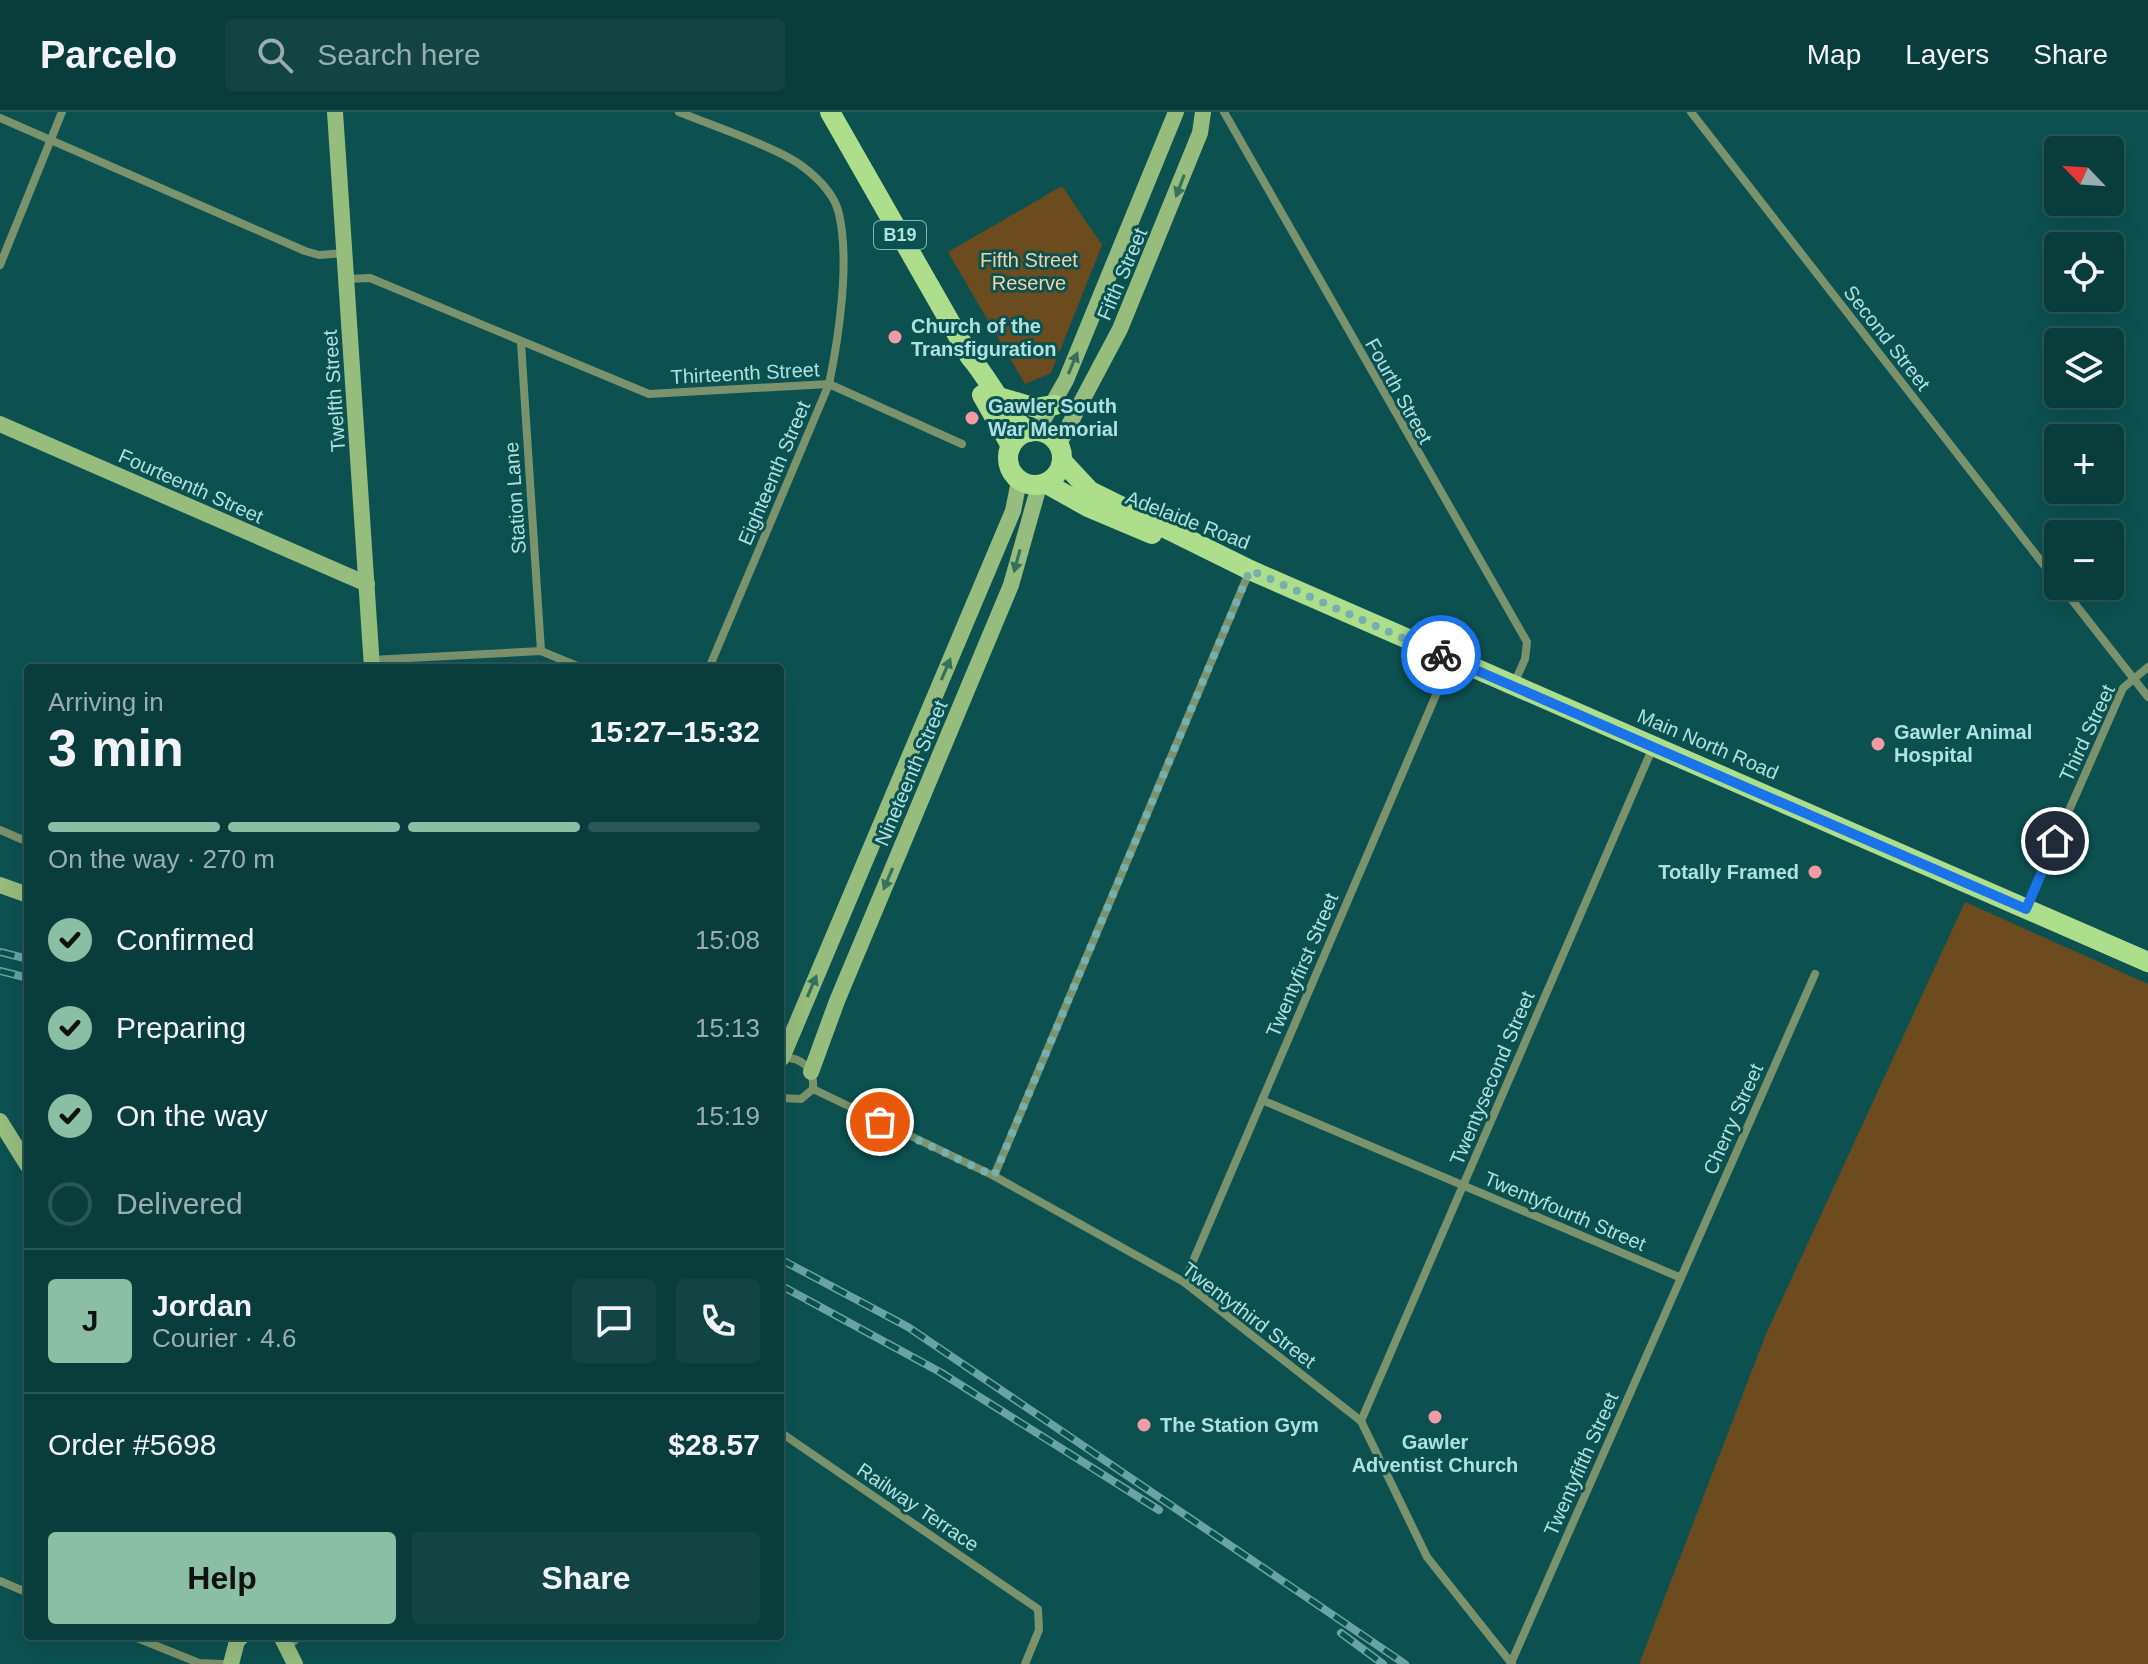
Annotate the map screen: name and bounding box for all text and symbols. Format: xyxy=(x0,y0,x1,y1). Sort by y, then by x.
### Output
search box xyxy=(225,19,785,91)
icon: search xyxy=(253,33,297,77)
text: Parcelo xyxy=(40,34,177,76)
text: Search here xyxy=(317,38,481,71)
text: Map xyxy=(1807,39,1861,70)
text: Layers xyxy=(1905,39,1989,70)
text: Share xyxy=(2033,39,2108,70)
north arrow xyxy=(2044,136,2124,216)
map controls xyxy=(2044,136,2124,600)
one-way arrow xyxy=(1173,174,1186,198)
road number: B19 xyxy=(874,221,926,249)
street label: Fifth Street xyxy=(1093,224,1151,323)
button: locate xyxy=(2044,232,2124,312)
park label: Fifth Street Reserve xyxy=(980,249,1078,294)
street label: Second Street xyxy=(1839,281,1935,395)
place label: Church of the Transfiguration xyxy=(911,315,1057,360)
marker: Church of the Transfiguration xyxy=(886,328,904,346)
button: layers xyxy=(2044,328,2124,408)
street label: Twelfth Street xyxy=(319,329,349,453)
street label: Fourth Street xyxy=(1361,335,1437,448)
one-way arrow xyxy=(1066,351,1079,374)
street label: Thirteenth Street xyxy=(670,358,820,388)
place label: Gawler South War Memorial xyxy=(988,395,1118,440)
street label: Eighteenth Street xyxy=(734,397,814,548)
marker: Gawler South War Memorial xyxy=(963,409,981,427)
button: + xyxy=(2044,424,2124,504)
street label: Station Lane xyxy=(500,441,530,555)
street label: Fourteenth Street xyxy=(115,444,267,528)
street label: Adelaide Road xyxy=(1123,486,1253,554)
button: − xyxy=(2044,520,2124,600)
one-way arrow xyxy=(1011,548,1023,573)
courier xyxy=(1401,615,1481,695)
icon: bike xyxy=(1419,633,1463,677)
one-way arrow xyxy=(939,657,952,681)
street label: Third Street xyxy=(2055,681,2119,785)
text: Arriving in xyxy=(48,687,164,717)
street label: Nineteenth Street xyxy=(870,697,952,849)
street label: Main North Road xyxy=(1634,704,1782,784)
text: 15:27–15:32 xyxy=(590,715,760,748)
text: 3 min xyxy=(48,719,184,777)
place label: Gawler Animal Hospital xyxy=(1894,721,2032,766)
marker: Gawler Animal Hospital xyxy=(1869,735,1887,753)
pin xyxy=(2021,807,2089,875)
icon: home xyxy=(2033,819,2077,863)
text: On the way · 270 m xyxy=(48,844,275,874)
place label: Totally Framed xyxy=(1658,861,1799,883)
marker: Totally Framed xyxy=(1806,863,1824,881)
one-way arrow xyxy=(882,868,895,891)
street label: Twentyfirst Street xyxy=(1262,889,1342,1040)
icon: check xyxy=(48,918,92,962)
text: Confirmed xyxy=(116,923,254,956)
text: 15:08 xyxy=(695,925,760,955)
one-way arrow xyxy=(806,974,819,998)
street label: Twentysecond Street xyxy=(1445,987,1539,1168)
icon: check xyxy=(48,1006,92,1050)
text: Preparing xyxy=(116,1011,246,1044)
text: 15:13 xyxy=(695,1013,760,1043)
street label: Cherry Street xyxy=(1699,1060,1767,1178)
pin xyxy=(846,1088,914,1156)
icon: check xyxy=(48,1094,92,1138)
text: On the way xyxy=(116,1099,268,1132)
icon: bag xyxy=(858,1100,902,1144)
text: 15:19 xyxy=(695,1101,760,1131)
street label: Twentyfourth Street xyxy=(1481,1167,1650,1255)
text: Delivered xyxy=(116,1187,243,1220)
street label: Twentythird Street xyxy=(1178,1258,1320,1373)
button: chat xyxy=(572,1279,656,1363)
button: phone xyxy=(676,1279,760,1363)
text: Jordan xyxy=(152,1289,252,1322)
text: J xyxy=(82,1304,98,1337)
text: Courier · 4.6 xyxy=(152,1323,297,1353)
street label: Twentyfifth Street xyxy=(1540,1389,1623,1539)
marker: Gawler Adventist Church xyxy=(1426,1408,1444,1426)
place label: The Station Gym xyxy=(1160,1414,1319,1436)
marker: The Station Gym xyxy=(1135,1416,1153,1434)
text: Order #5698 xyxy=(48,1428,216,1461)
text: $28.57 xyxy=(668,1428,760,1461)
place label: Gawler Adventist Church xyxy=(1352,1431,1518,1476)
street label: Railway Terrace xyxy=(853,1458,983,1556)
button: Help xyxy=(48,1532,396,1624)
button: Share xyxy=(412,1532,760,1624)

